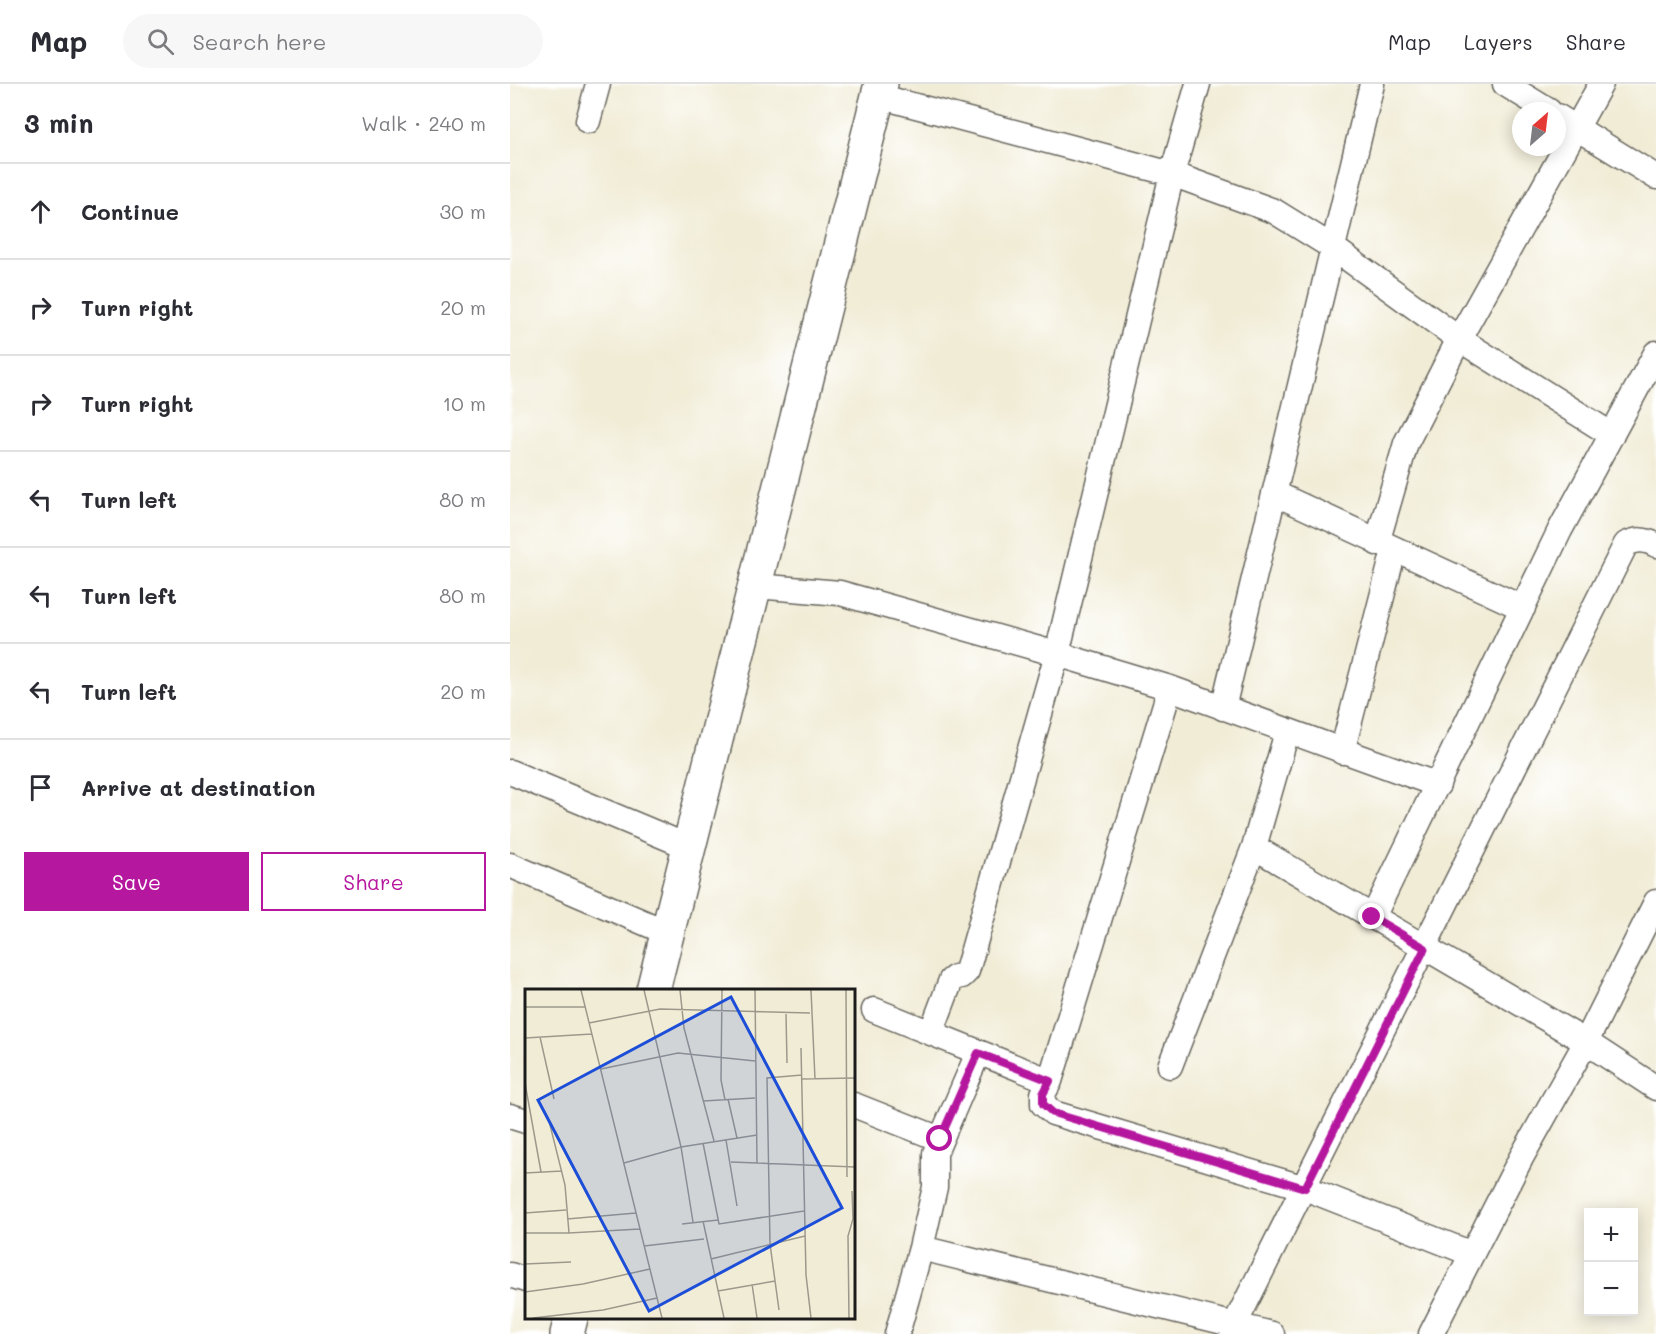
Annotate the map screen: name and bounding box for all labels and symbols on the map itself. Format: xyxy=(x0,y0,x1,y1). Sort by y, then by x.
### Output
north arrow xyxy=(1512,102,1566,156)
route end xyxy=(1358,903,1384,929)
inset map xyxy=(525,989,855,1319)
route start xyxy=(926,1125,952,1151)

